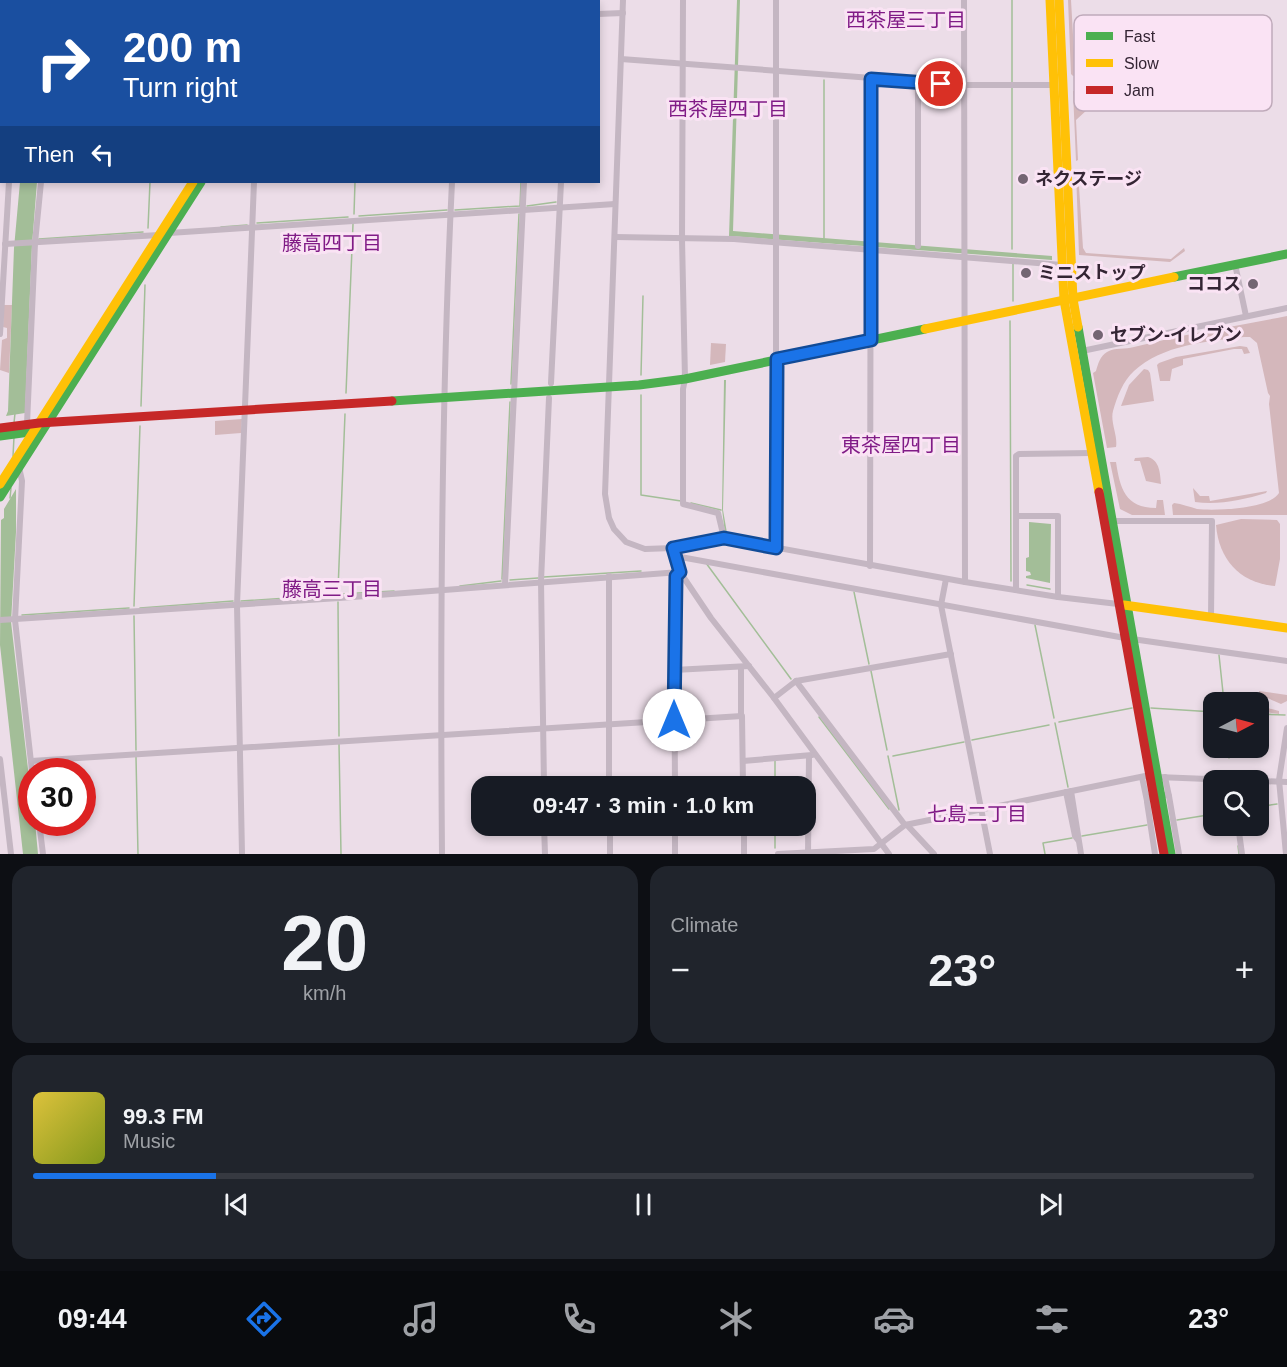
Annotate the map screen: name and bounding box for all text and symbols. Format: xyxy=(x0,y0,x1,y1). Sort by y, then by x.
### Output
district label: 西茶屋三丁目 xyxy=(846,9,966,31)
legend xyxy=(1074,15,1272,111)
icon: right xyxy=(24,24,102,102)
text: 200 m xyxy=(123,24,242,71)
text: Fast xyxy=(1124,28,1156,45)
text: Slow xyxy=(1124,55,1159,72)
pin xyxy=(915,58,966,109)
icon: arrive xyxy=(924,67,957,100)
text: Turn right xyxy=(123,73,238,103)
text: Jam xyxy=(1124,82,1154,99)
district label: 西茶屋四丁目 xyxy=(668,98,788,120)
icon: left xyxy=(86,138,119,171)
text: Then xyxy=(24,142,74,167)
place label: ネクステージ xyxy=(1035,169,1142,189)
marker: ネクステージ xyxy=(1016,172,1030,186)
district label: 藤高四丁目 xyxy=(282,232,382,254)
place label: ミニストップ xyxy=(1038,263,1146,283)
marker: ミニストップ xyxy=(1019,266,1033,280)
place label: ココス xyxy=(1187,274,1241,294)
marker: ココス xyxy=(1246,277,1260,291)
place label: セブン-イレブン xyxy=(1110,325,1242,345)
marker: セブン-イレブン xyxy=(1091,328,1105,342)
district label: 東茶屋四丁目 xyxy=(841,434,961,456)
district label: 藤高三丁目 xyxy=(282,578,382,600)
position arrow xyxy=(642,688,706,752)
north arrow xyxy=(1203,692,1269,758)
map controls xyxy=(1203,692,1269,836)
speed limit sign: 30 xyxy=(18,758,96,836)
button: search xyxy=(1203,770,1269,836)
text: 09:47 · 3 min · 1.0 km xyxy=(533,793,754,818)
district label: 七島二丁目 xyxy=(927,803,1027,825)
text: 20 xyxy=(281,899,368,987)
text: Climate xyxy=(671,914,738,936)
text: 23° xyxy=(928,945,996,996)
text: − xyxy=(671,951,690,988)
text: + xyxy=(1235,951,1254,988)
text: km/h xyxy=(303,982,346,1004)
text: 99.3 FM xyxy=(123,1104,204,1129)
text: Music xyxy=(123,1130,175,1152)
icon: previous xyxy=(220,1188,253,1221)
icon: pause xyxy=(627,1188,660,1221)
icon: next xyxy=(1034,1188,1067,1221)
icon: directions xyxy=(243,1298,285,1340)
icon: music xyxy=(400,1298,442,1340)
icon: phone xyxy=(558,1298,600,1340)
icon: climate xyxy=(715,1298,757,1340)
icon: car xyxy=(873,1298,915,1340)
icon: filters xyxy=(1031,1298,1073,1340)
text: 09:44 xyxy=(58,1304,127,1334)
text: 23° xyxy=(1188,1304,1229,1334)

